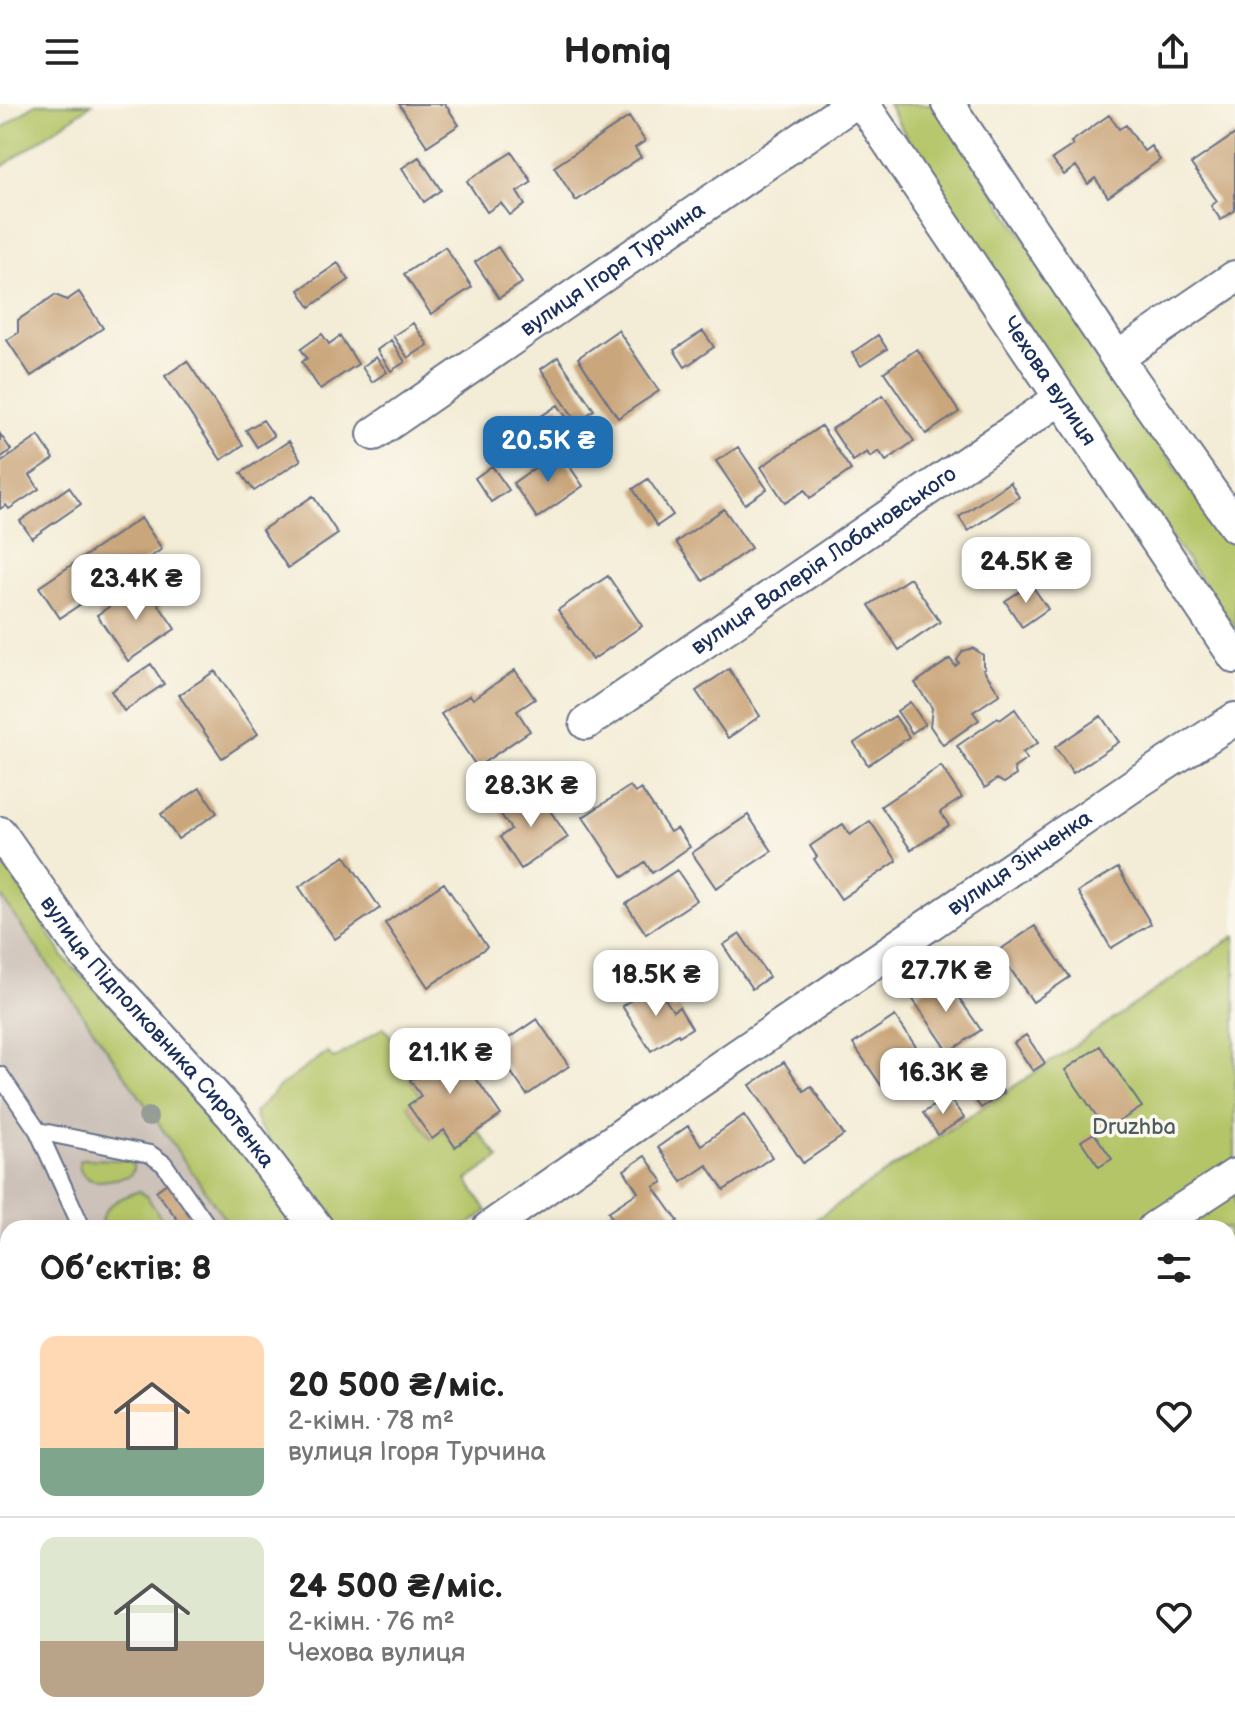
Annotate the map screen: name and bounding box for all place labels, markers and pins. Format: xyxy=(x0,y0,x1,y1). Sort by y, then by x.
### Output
pin: 20.5K ₴ xyxy=(474,416,622,484)
pin: 24.5K ₴ xyxy=(952,537,1100,605)
pin: 23.4K ₴ xyxy=(62,554,210,622)
pin: 28.3K ₴ xyxy=(457,761,605,829)
pin: 27.7K ₴ xyxy=(872,946,1020,1014)
pin: 18.5K ₴ xyxy=(582,950,730,1018)
pin: 21.1K ₴ xyxy=(376,1028,524,1096)
pin: 16.3K ₴ xyxy=(869,1048,1017,1116)

